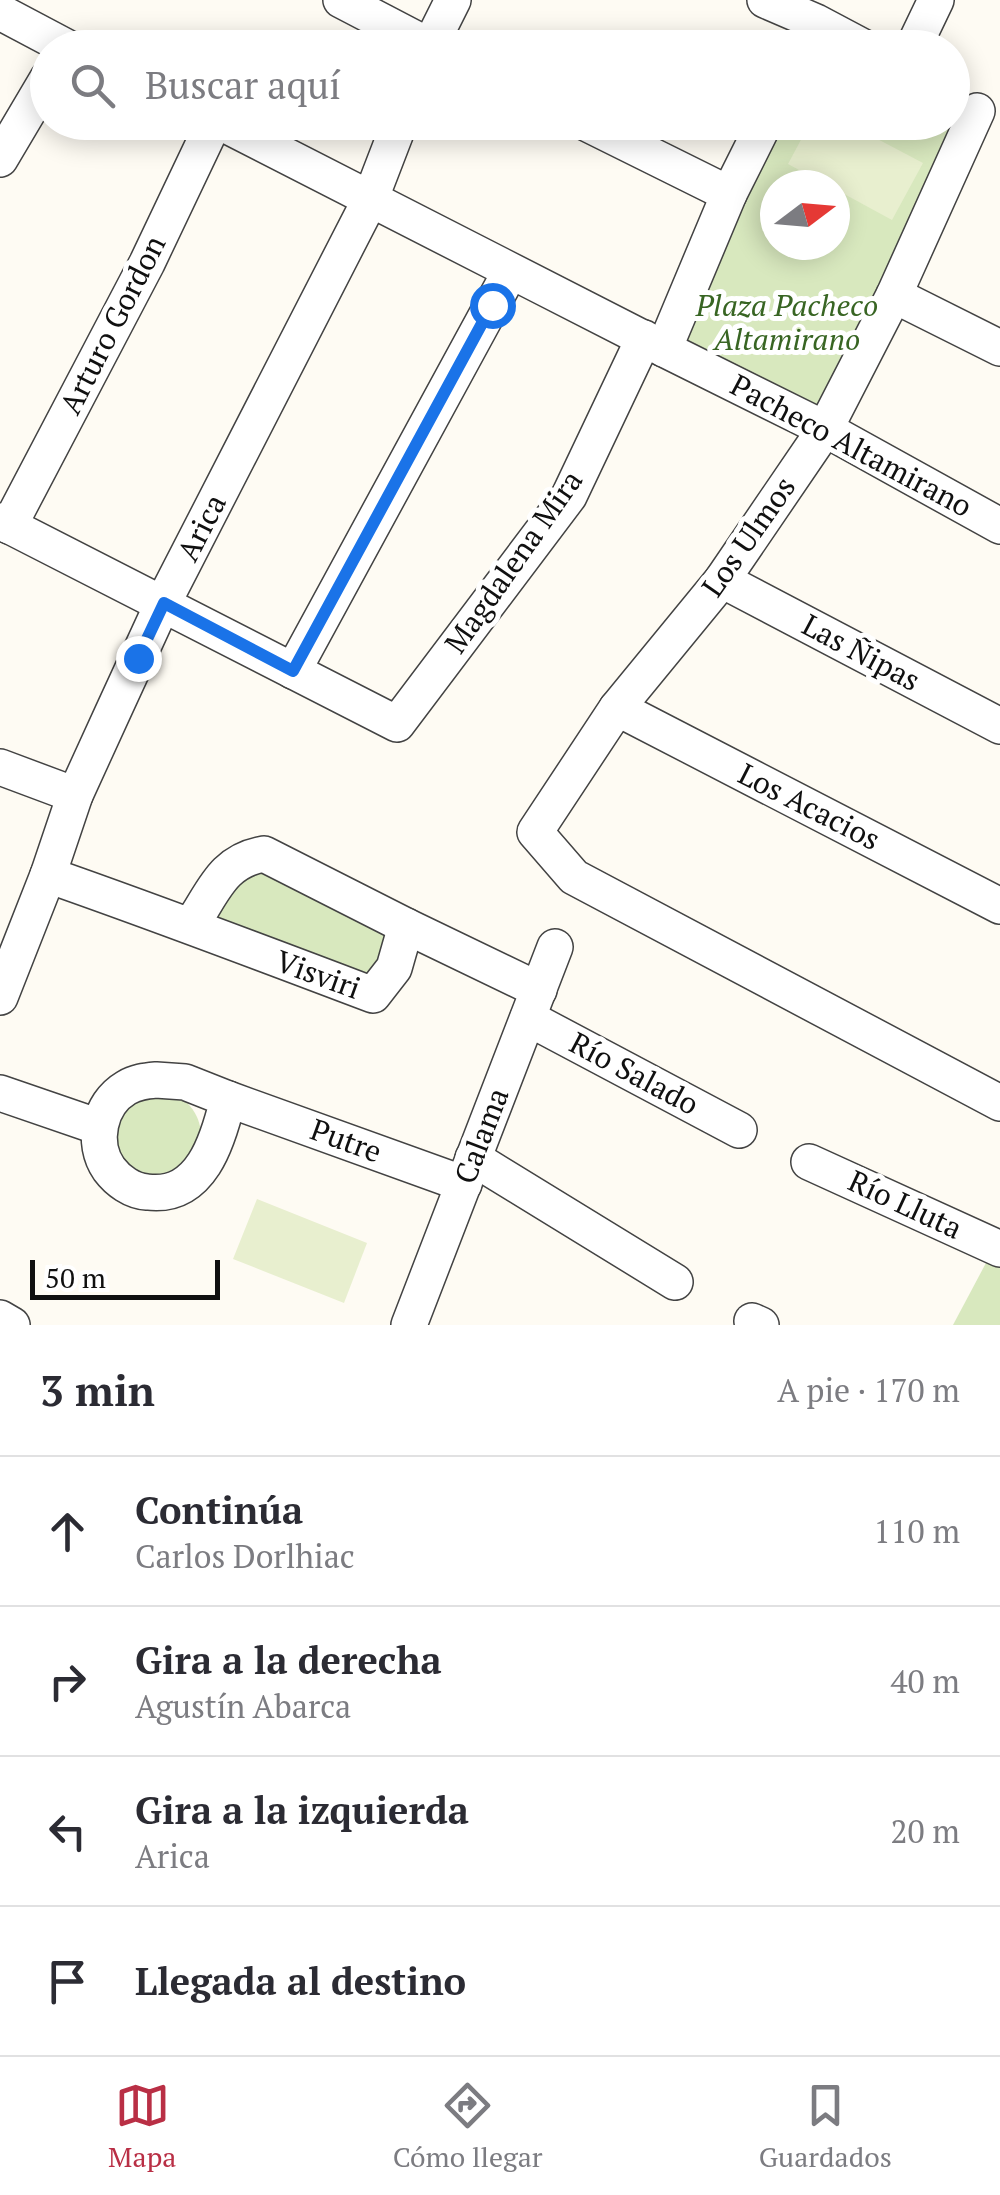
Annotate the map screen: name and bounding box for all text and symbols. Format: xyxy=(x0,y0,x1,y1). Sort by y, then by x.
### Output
search box xyxy=(30,30,970,140)
icon: search xyxy=(65,58,120,113)
text: Buscar aquí xyxy=(145,60,341,110)
north arrow xyxy=(760,170,850,260)
street label: Arturo Gordon xyxy=(50,228,174,421)
route start xyxy=(470,283,516,329)
park label: Plaza Pacheco Altamirano xyxy=(695,285,878,359)
street label: Pacheco Altamirano xyxy=(724,364,979,526)
street label: Magdalena Mira xyxy=(435,462,591,661)
street label: Los Ulmos xyxy=(692,468,804,604)
street label: Arica xyxy=(167,487,235,568)
street label: Las Ñipas xyxy=(796,604,927,700)
route end xyxy=(116,636,162,682)
street label: Los Acacios xyxy=(732,753,887,859)
street label: Visviri xyxy=(270,940,366,1008)
street label: Río Salado xyxy=(563,1022,706,1124)
street label: Calama xyxy=(445,1082,518,1189)
street label: Putre xyxy=(305,1109,387,1171)
street label: Río Lluta xyxy=(842,1160,969,1248)
scale bar xyxy=(30,1255,220,1300)
text: 50 m xyxy=(45,1259,106,1296)
text: 3 min xyxy=(40,1362,155,1418)
text: A pie · 170 m xyxy=(777,1369,960,1411)
text: Continúa xyxy=(135,1485,303,1535)
icon: ahead xyxy=(40,1504,95,1559)
text: 110 m xyxy=(873,1510,960,1552)
text: Carlos Dorlhiac xyxy=(135,1535,355,1577)
text: Gira a la derecha xyxy=(135,1635,442,1685)
icon: right xyxy=(40,1654,95,1709)
text: 40 m xyxy=(890,1660,960,1702)
text: Agustín Abarca xyxy=(135,1685,351,1727)
text: Gira a la izquierda xyxy=(135,1785,469,1835)
icon: left xyxy=(40,1804,95,1859)
text: 20 m xyxy=(890,1810,960,1852)
text: Arica xyxy=(135,1835,210,1877)
icon: arrive xyxy=(40,1954,95,2009)
text: Llegada al destino xyxy=(135,1956,466,2006)
tab: Mapa xyxy=(108,2078,177,2175)
tab: Cómo llegar xyxy=(393,2078,543,2175)
tab: Guardados xyxy=(759,2078,892,2175)

